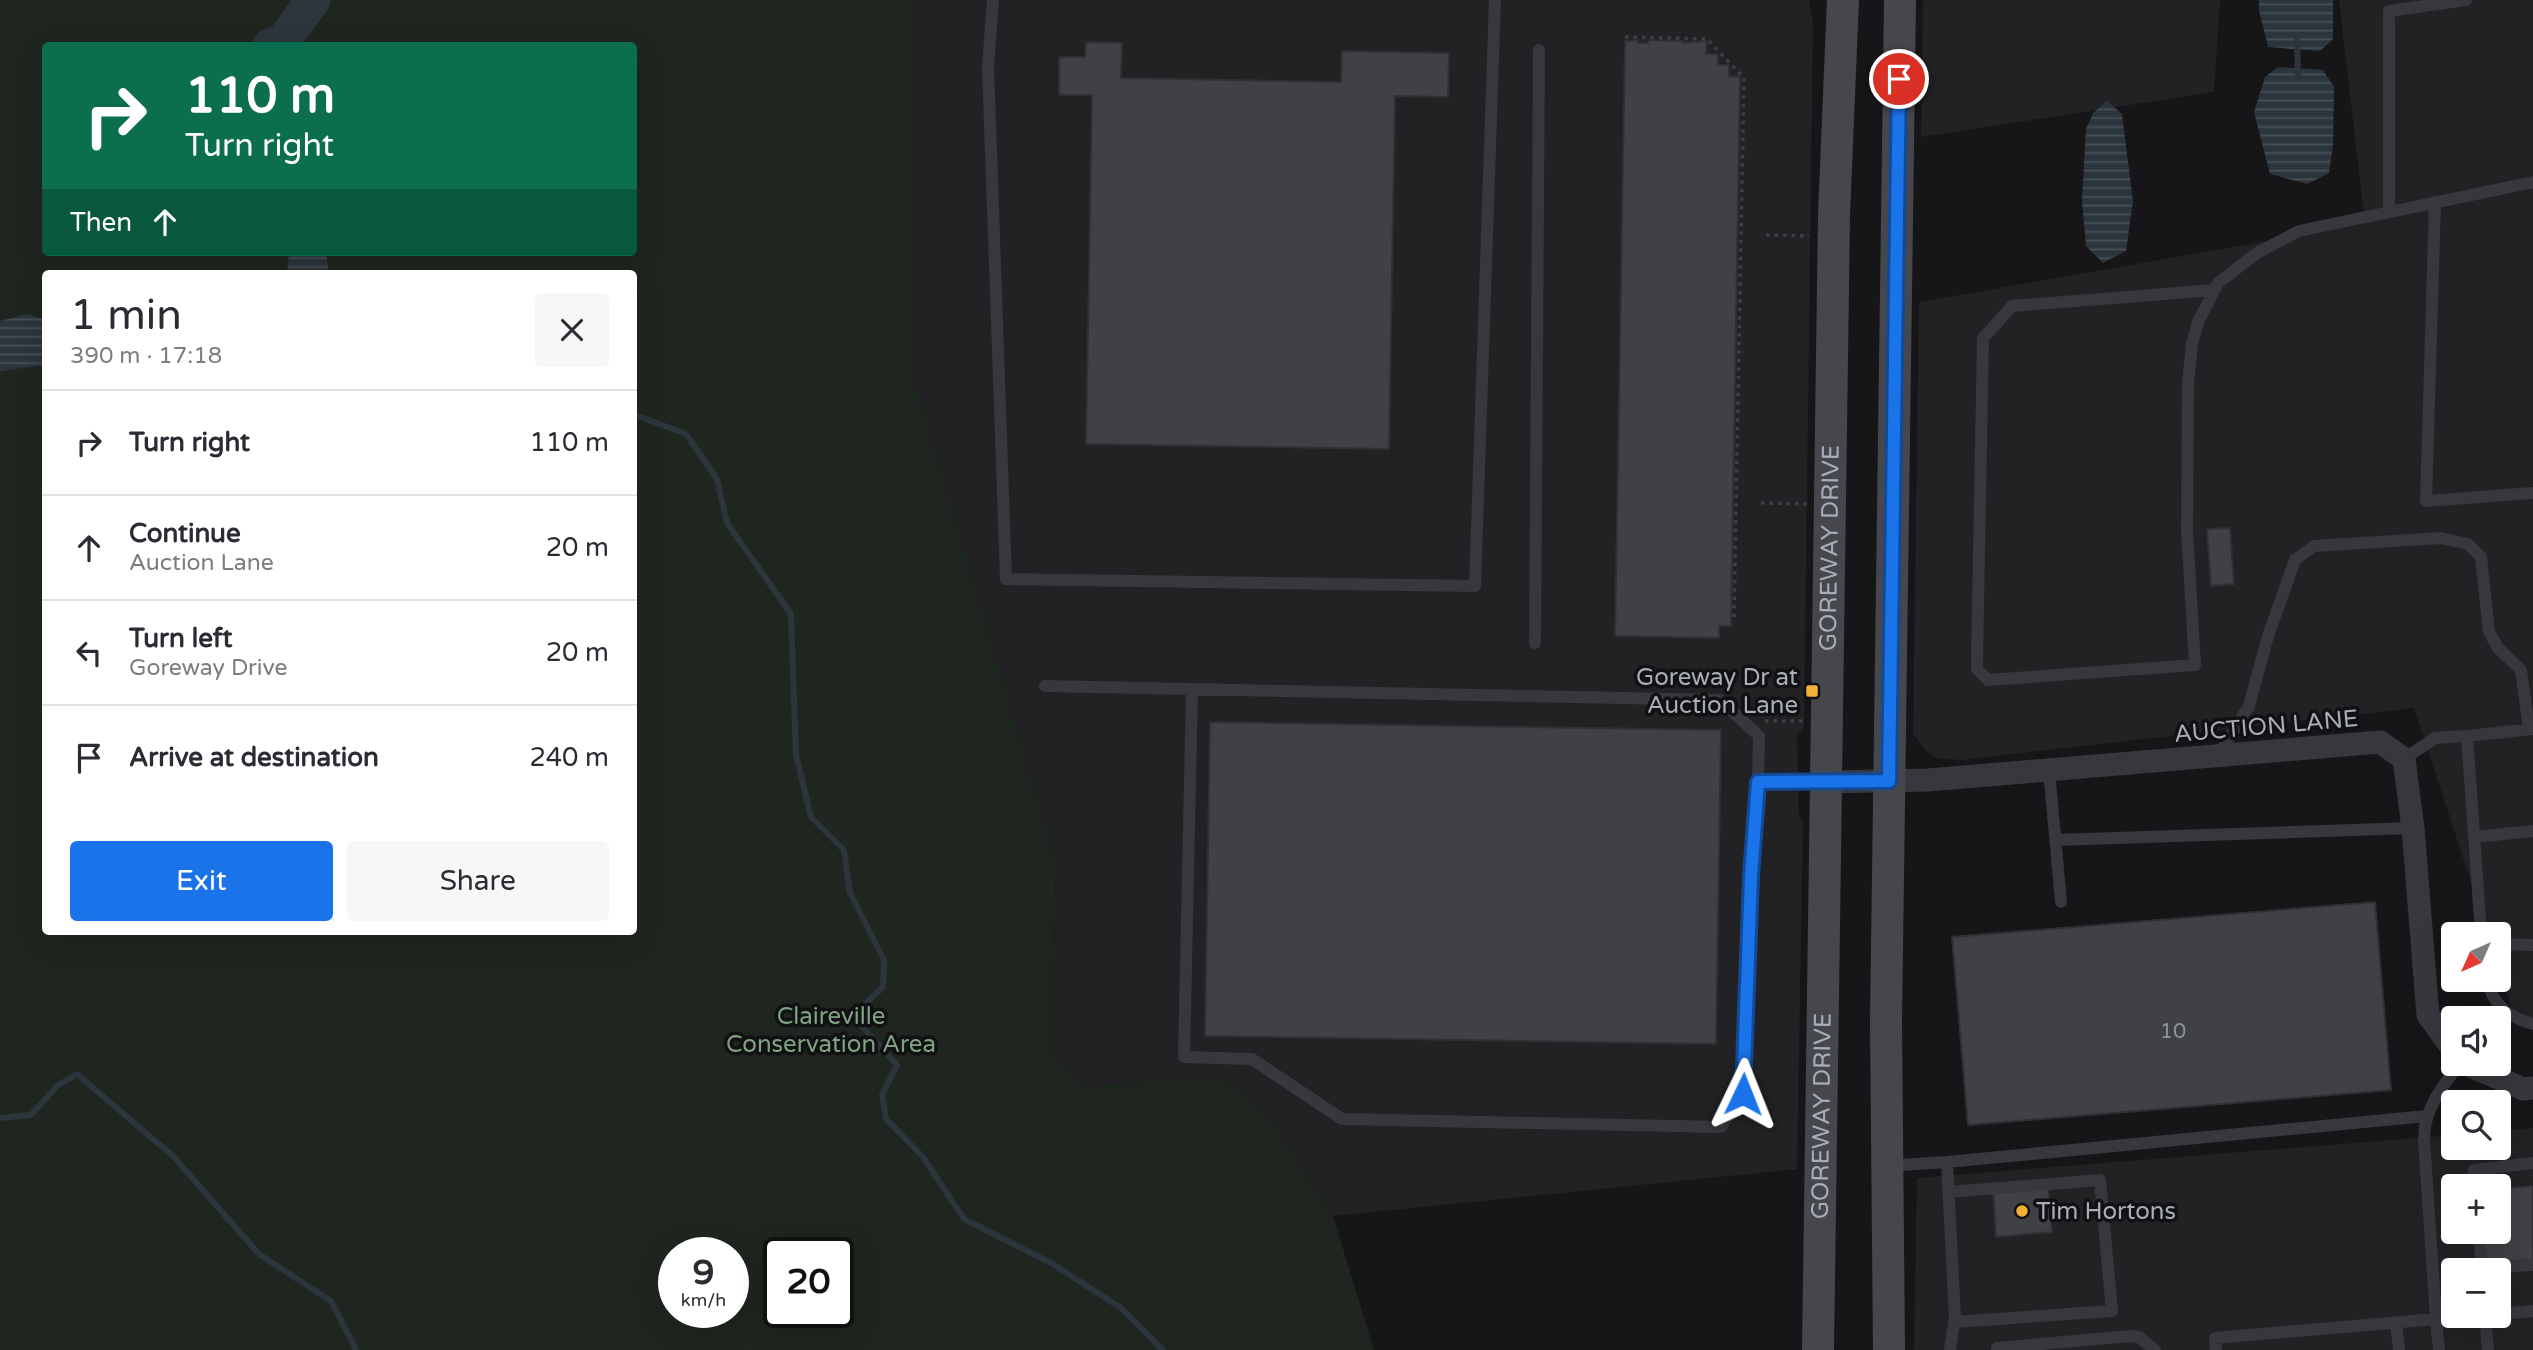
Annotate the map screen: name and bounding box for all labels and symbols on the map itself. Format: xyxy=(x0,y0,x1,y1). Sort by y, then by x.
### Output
pin xyxy=(1869,49,1929,109)
street label: GOREWAY DRIVE xyxy=(1814,445,1846,651)
place label: Goreway Dr at Auction Lane xyxy=(1636,663,1798,720)
marker: Goreway Dr at Auction Lane xyxy=(1804,683,1820,699)
street label: AUCTION LANE xyxy=(2173,704,2359,749)
north arrow xyxy=(2441,922,2511,992)
park label: Claireville Conservation Area xyxy=(726,1002,936,1059)
street label: GOREWAY DRIVE xyxy=(1806,1013,1838,1219)
house number: 10 xyxy=(2160,1019,2186,1044)
position arrow xyxy=(1706,1057,1780,1131)
place label: Tim Hortons xyxy=(2036,1197,2176,1226)
marker: Tim Hortons xyxy=(2014,1203,2030,1219)
speed limit sign: 20 xyxy=(763,1237,854,1328)

